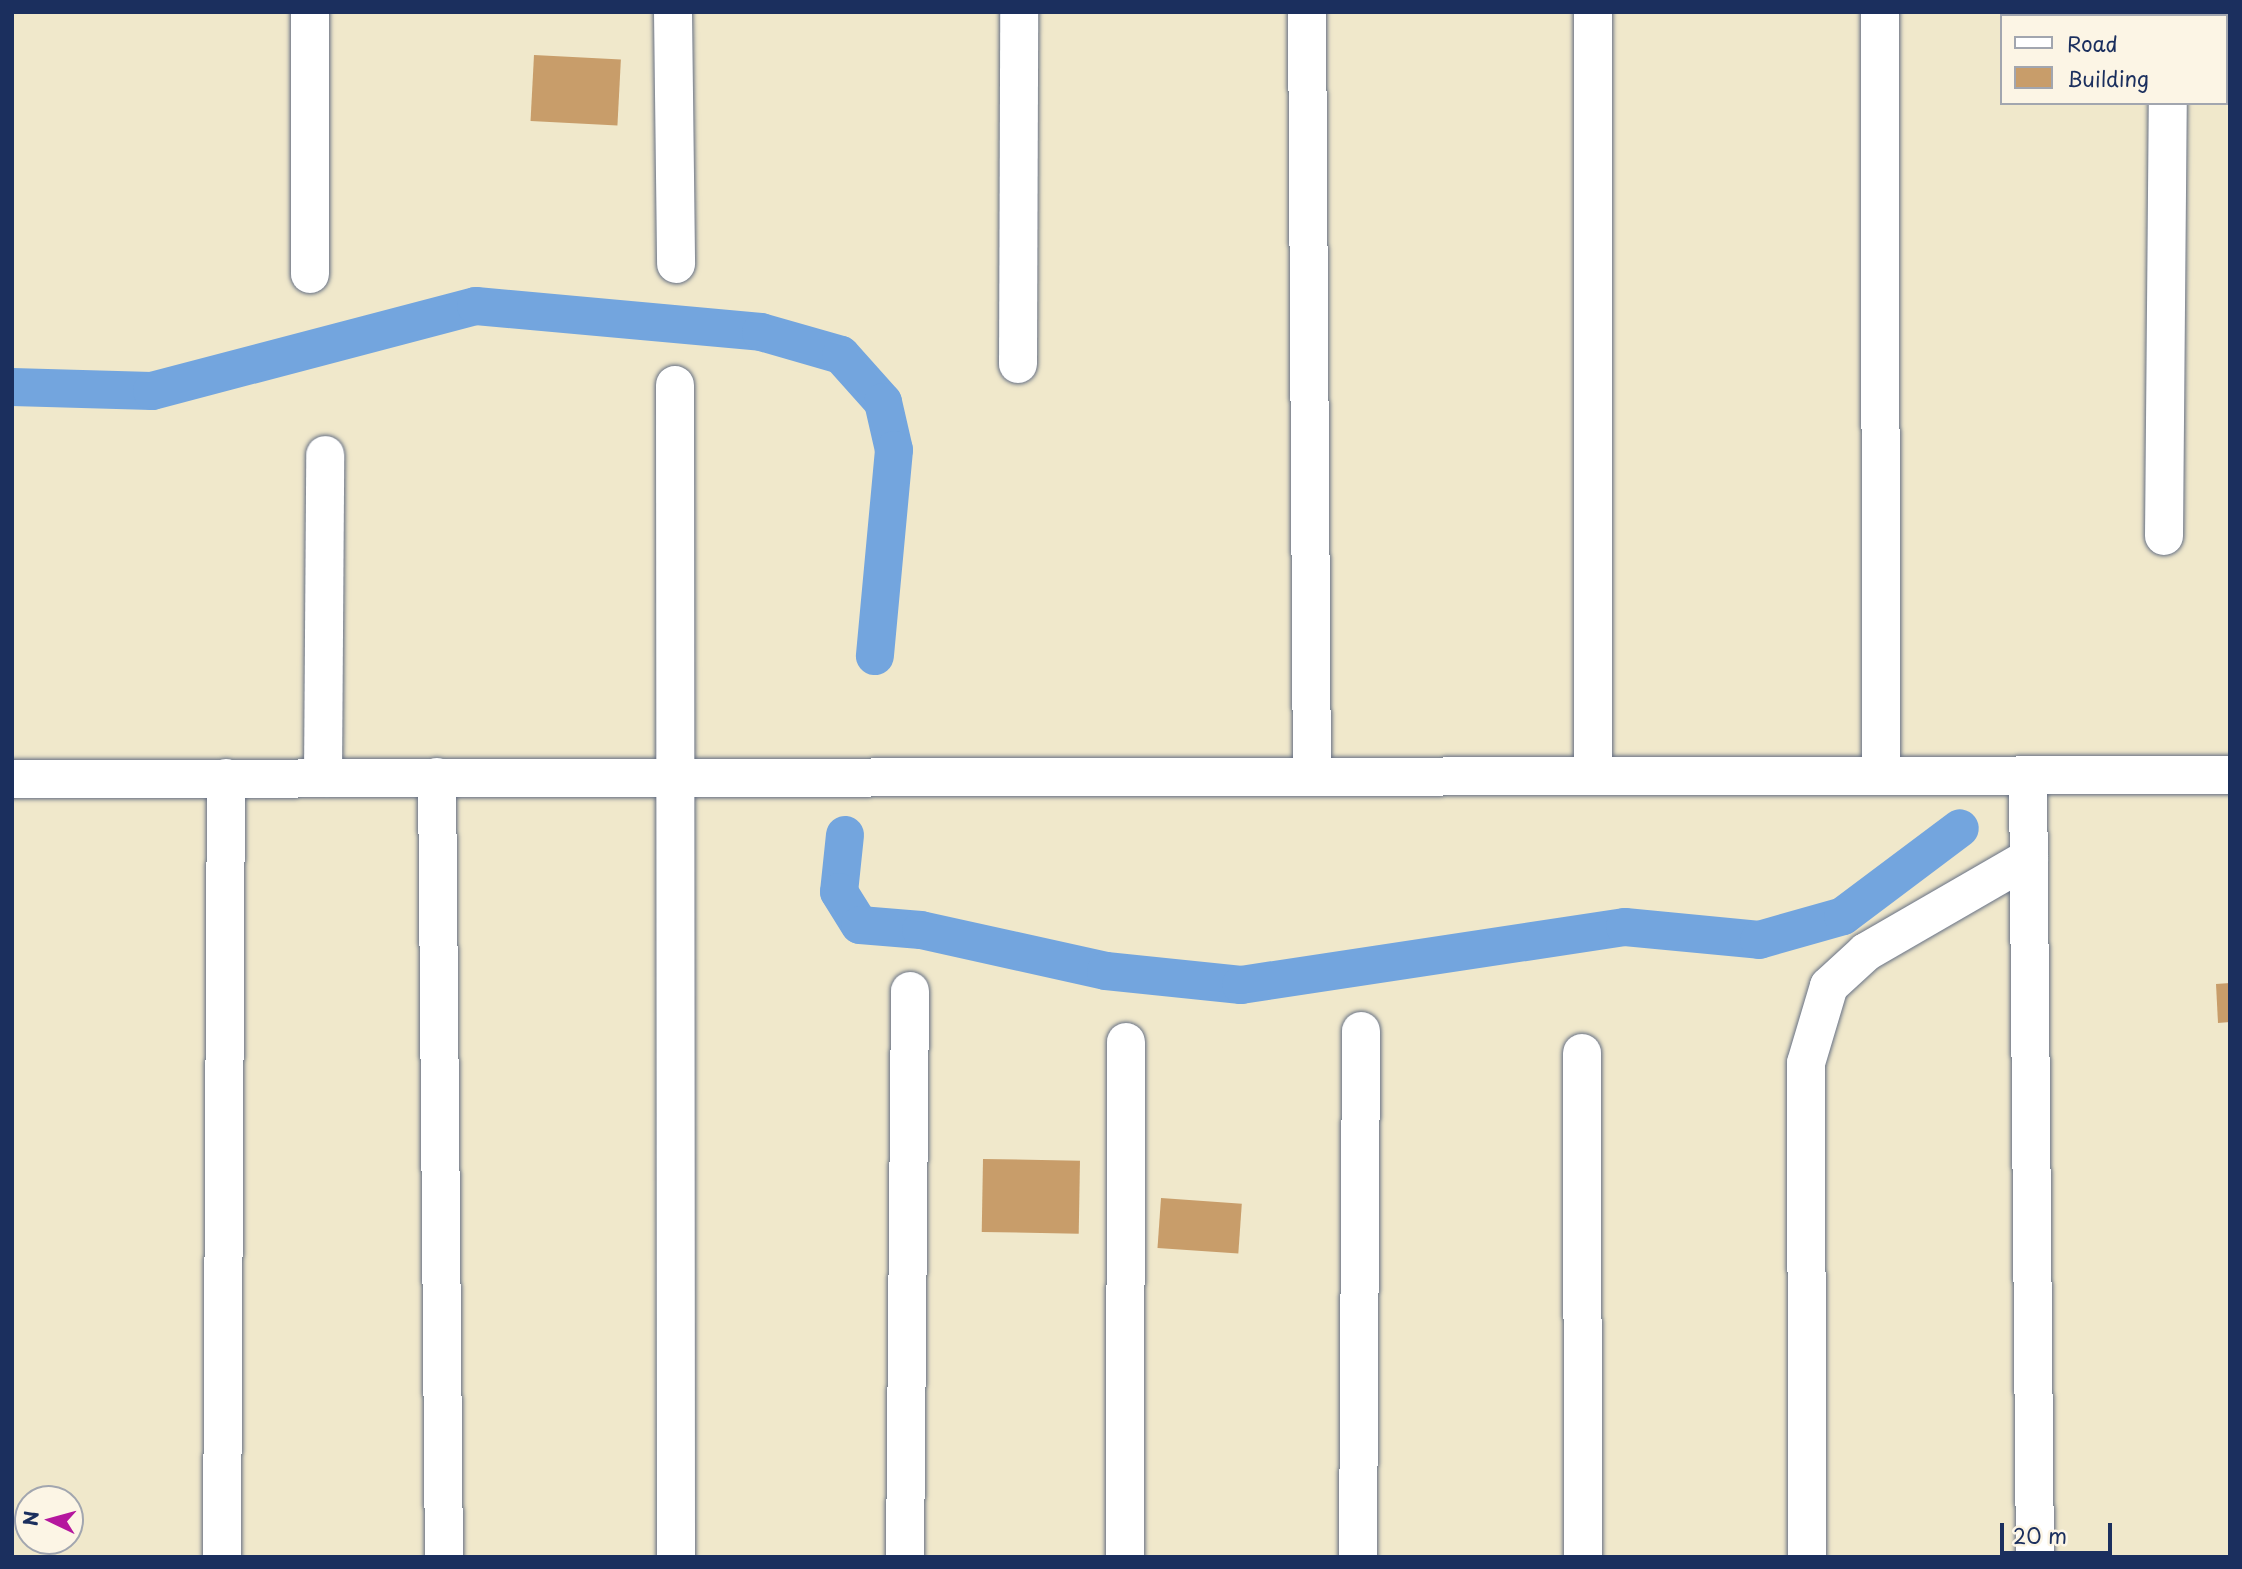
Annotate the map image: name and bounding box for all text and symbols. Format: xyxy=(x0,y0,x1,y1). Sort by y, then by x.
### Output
legend xyxy=(2000,14,2228,105)
text: Road xyxy=(2067,27,2118,59)
text: Building xyxy=(2067,62,2149,94)
north arrow xyxy=(14,1485,84,1555)
text: N xyxy=(15,1510,45,1527)
scale bar xyxy=(2004,1510,2116,1554)
text: 20 m xyxy=(2013,1519,2067,1551)

